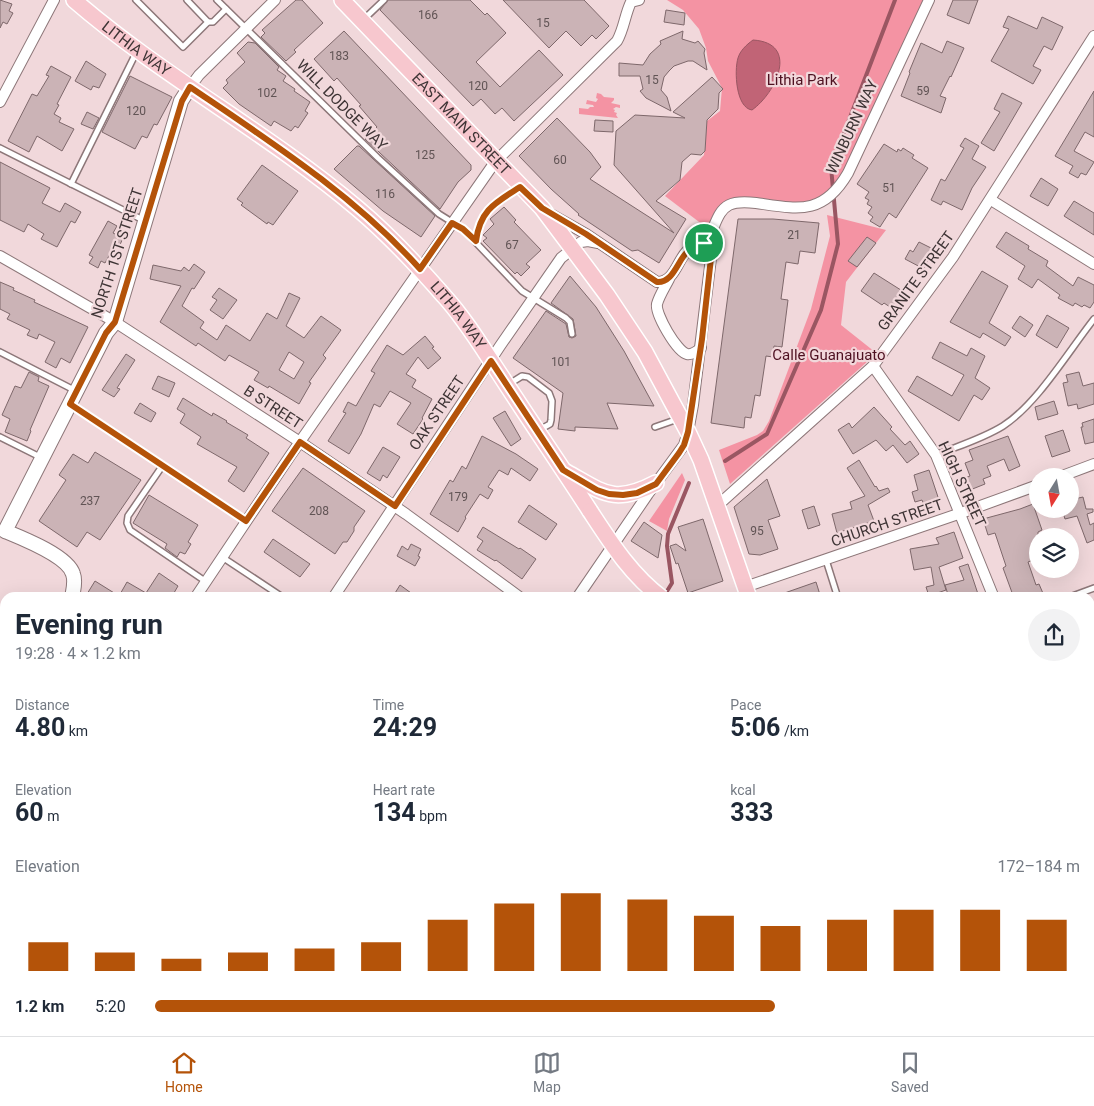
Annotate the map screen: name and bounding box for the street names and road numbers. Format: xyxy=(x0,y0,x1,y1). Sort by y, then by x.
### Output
street label: LITHIA WAY xyxy=(98,18,174,80)
street label: WILL DODGE WAY xyxy=(293,56,391,154)
street label: EAST MAIN STREET xyxy=(408,69,514,179)
street label: WINBURN WAY xyxy=(822,77,882,177)
street label: NORTH 1ST STREET xyxy=(87,185,147,320)
street label: GRANITE STREET xyxy=(874,228,958,334)
street label: LITHIA WAY xyxy=(426,278,490,352)
street label: OAK STREET xyxy=(405,372,469,454)
street label: B STREET xyxy=(240,381,306,433)
street label: HIGH STREET xyxy=(934,438,990,530)
street label: CHURCH STREET xyxy=(829,495,945,551)

